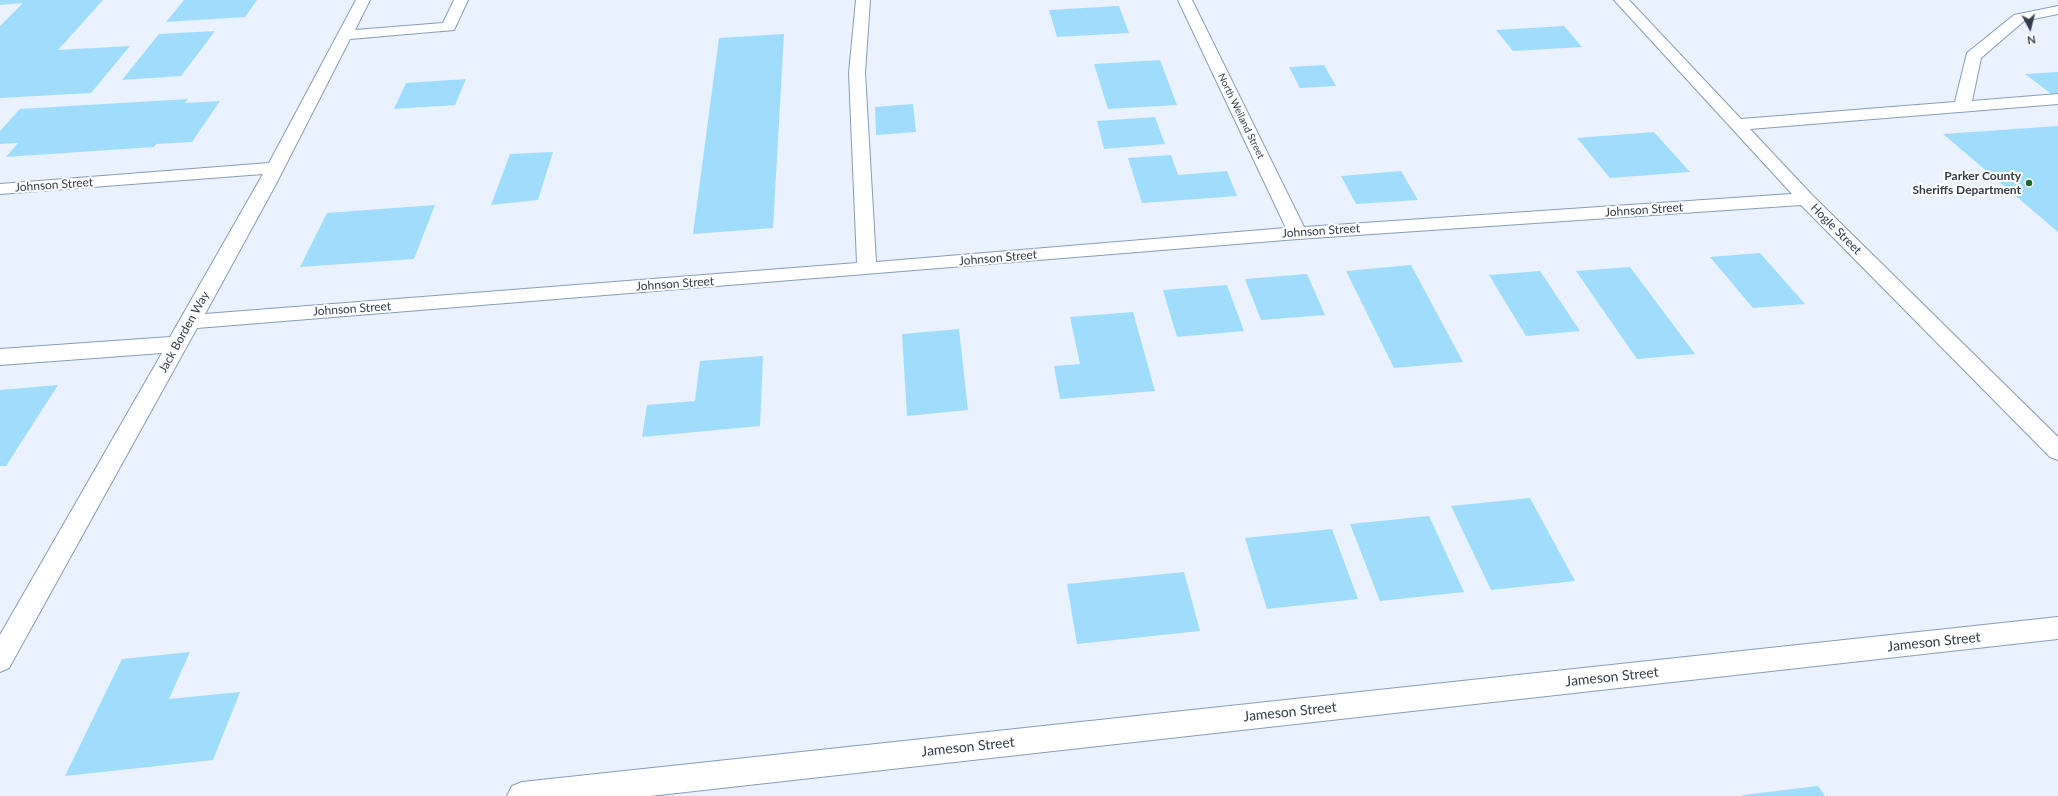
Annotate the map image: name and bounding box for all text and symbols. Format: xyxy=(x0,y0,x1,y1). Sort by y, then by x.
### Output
north arrow xyxy=(2010,8,2050,48)
text: N xyxy=(2027,33,2037,47)
street label: North Weiland Street xyxy=(1215,71,1267,161)
place label: Parker County Sheriffs Department xyxy=(1913,169,2021,197)
street label: Johnson Street xyxy=(14,175,94,195)
marker: Parker County Sheriffs Department xyxy=(2024,178,2034,188)
street label: Johnson Street xyxy=(1604,200,1684,220)
street label: Hogle Street xyxy=(1808,201,1864,257)
street label: Johnson Street xyxy=(1281,221,1361,241)
street label: Johnson Street xyxy=(958,247,1038,269)
street label: Johnson Street xyxy=(635,274,715,294)
street label: Jack Borden Way xyxy=(156,289,212,375)
street label: Johnson Street xyxy=(312,299,392,319)
street label: Jameson Street xyxy=(1886,629,1982,655)
street label: Jameson Street xyxy=(1564,664,1660,690)
street label: Jameson Street xyxy=(1242,699,1338,725)
street label: Jameson Street xyxy=(920,734,1016,760)

